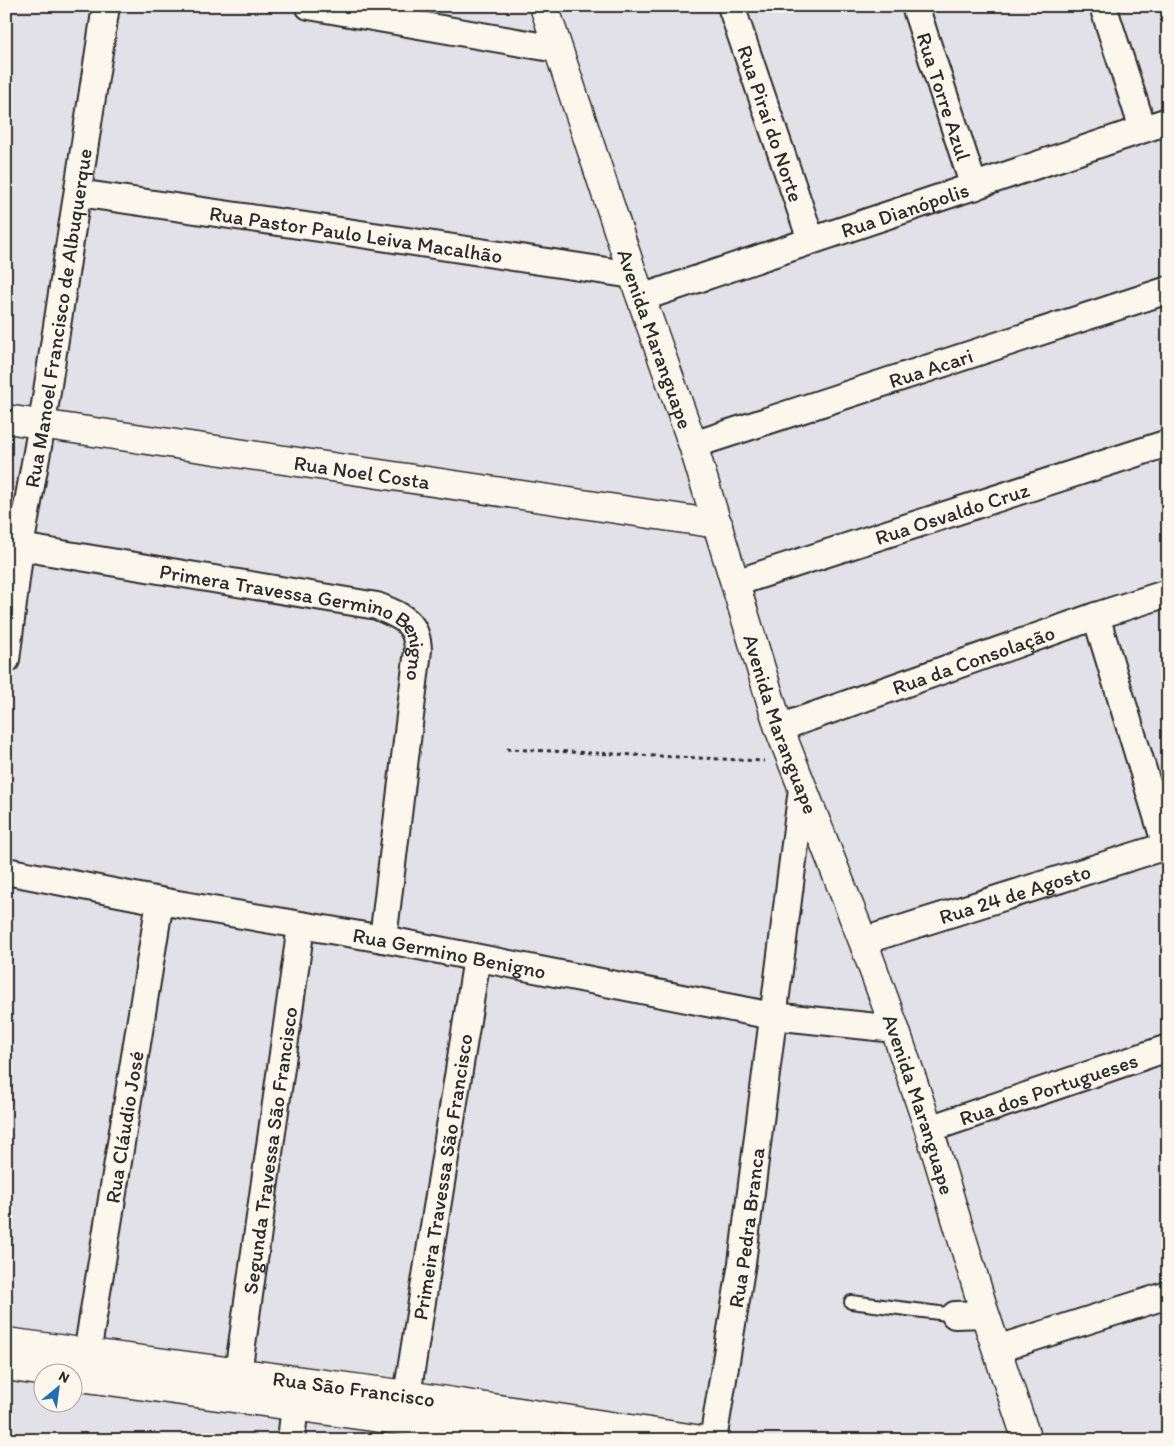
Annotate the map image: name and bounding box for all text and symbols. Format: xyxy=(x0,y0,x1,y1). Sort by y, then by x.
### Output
street label: Rua Torre Azul xyxy=(912,29,977,164)
street label: Rua Piraí do Norte xyxy=(733,42,809,205)
street label: Rua Manoel Francisco de Albuquerque xyxy=(18,147,97,490)
street label: Rua Dianópolis xyxy=(837,176,972,243)
street label: Rua Pastor Paulo Leiva Macalhão xyxy=(208,200,504,268)
street label: Avenida Maranguape xyxy=(613,246,699,432)
street label: Rua Acari xyxy=(885,342,976,393)
street label: Rua Noel Costa xyxy=(292,449,432,494)
street label: Rua Osvaldo Cruz xyxy=(872,476,1032,549)
street label: Primera Travessa Germino Benigno xyxy=(158,558,431,683)
street label: Rua da Consolação xyxy=(889,619,1058,700)
street label: Avenida Maranguape xyxy=(739,631,824,817)
street label: Rua 24 de Agosto xyxy=(936,858,1093,929)
street label: Rua Germino Benigno xyxy=(351,922,548,983)
street label: Segunda Travessa São Francisco xyxy=(237,1005,302,1296)
street label: Avenida Maranguape xyxy=(878,1010,961,1197)
street label: Primeira Travessa São Francisco xyxy=(407,1032,477,1322)
street label: Rua dos Portugueses xyxy=(956,1047,1141,1130)
street label: Rua Cláudio José xyxy=(99,1049,148,1205)
street label: Rua Pedra Branca xyxy=(722,1146,769,1310)
north arrow xyxy=(32,1364,82,1414)
street label: Rua São Francisco xyxy=(271,1365,437,1412)
text: N xyxy=(56,1367,72,1387)

